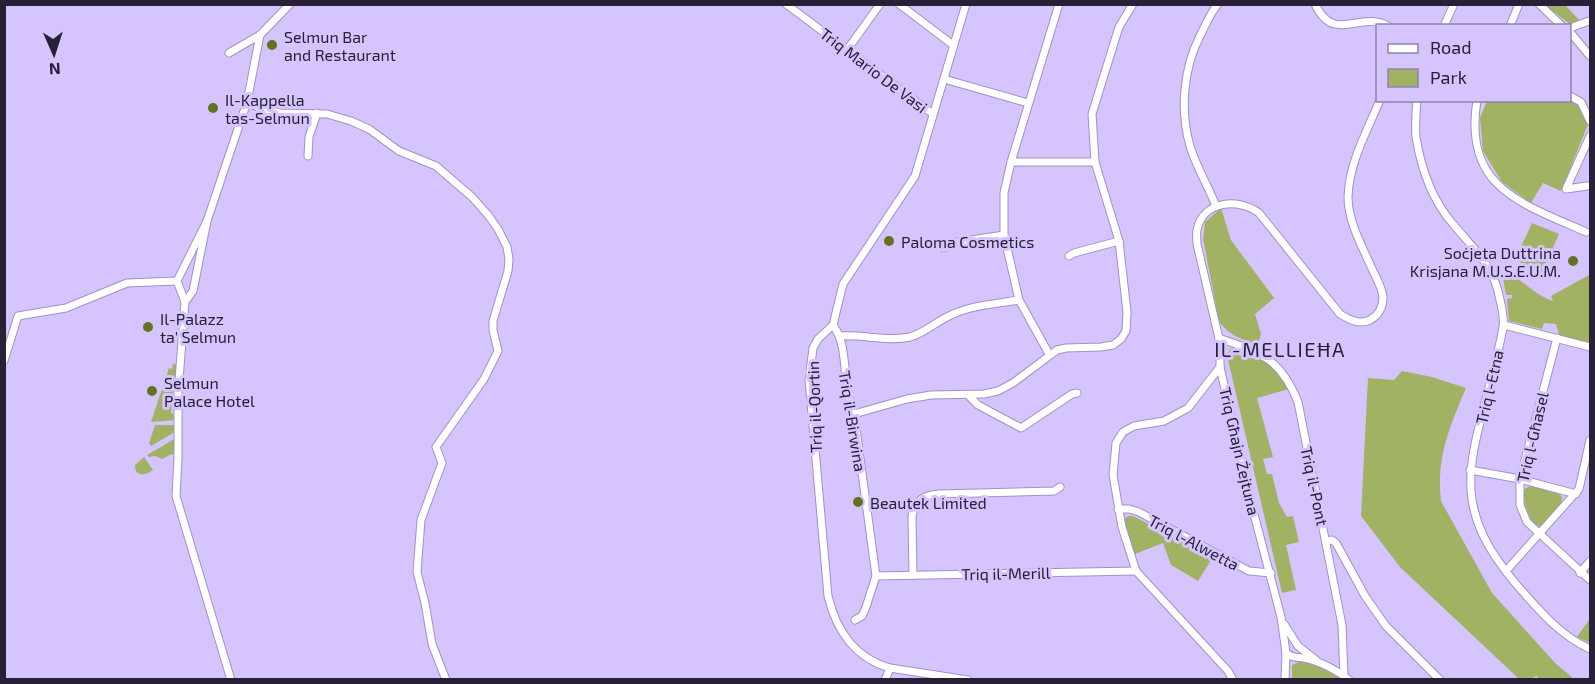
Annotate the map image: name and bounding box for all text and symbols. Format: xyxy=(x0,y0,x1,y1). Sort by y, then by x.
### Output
north arrow xyxy=(24,24,84,84)
street label: Triq Mario De Vasi xyxy=(817,24,931,116)
legend xyxy=(1376,24,1571,102)
place label: Selmun Bar and Restaurant xyxy=(284,27,396,64)
text: Road xyxy=(1430,36,1471,58)
marker: Selmun Bar and Restaurant xyxy=(265,38,279,52)
text: N xyxy=(49,60,61,79)
text: Park xyxy=(1430,66,1467,88)
place label: Il-Kappella tas-Selmun xyxy=(225,90,310,127)
marker: Il-Kappella tas-Selmun xyxy=(206,101,220,115)
place label: Paloma Cosmetics xyxy=(901,232,1034,251)
marker: Paloma Cosmetics xyxy=(882,234,896,248)
place label: Soċjeta Duttrina Krisjana M.U.S.E.U.M. xyxy=(1410,243,1561,281)
marker: Soċjeta Duttrina Krisjana M.U.S.E.U.M. xyxy=(1566,254,1580,268)
place label: Il-Palazz ta' Selmun xyxy=(160,309,236,346)
marker: Il-Palazz ta' Selmun xyxy=(141,320,155,334)
district label: IL-MELLIEĦA xyxy=(1214,337,1346,361)
street label: Triq l-Etna xyxy=(1471,348,1507,426)
street label: Triq il-Qortin xyxy=(803,361,826,453)
street label: Triq il-Birwina xyxy=(836,369,870,473)
place label: Selmun Palace Hotel xyxy=(164,373,255,410)
marker: Selmun Palace Hotel xyxy=(145,384,159,398)
street label: Triq Għajn Żejtuna xyxy=(1215,385,1264,517)
street label: Triq l-Għasel xyxy=(1512,390,1552,484)
street label: Triq il-Pont xyxy=(1297,445,1333,527)
place label: Beautek Limited xyxy=(870,493,987,512)
marker: Beautek Limited xyxy=(851,495,865,509)
street label: Triq l-Alwetta xyxy=(1146,510,1242,574)
street label: Triq il-Merill xyxy=(961,563,1051,583)

